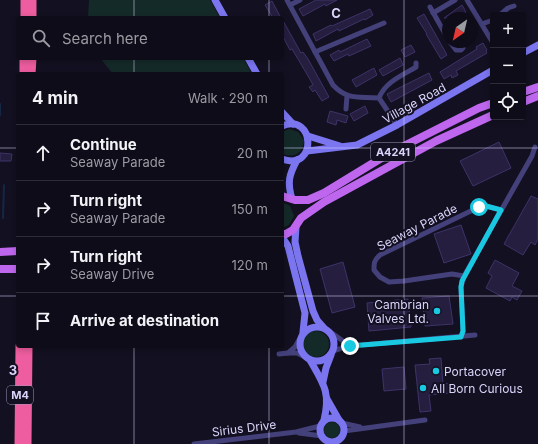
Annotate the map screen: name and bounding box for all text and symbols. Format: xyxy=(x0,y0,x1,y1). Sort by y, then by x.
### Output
text: C xyxy=(331,5,341,21)
north arrow xyxy=(442,12,478,48)
map controls xyxy=(490,12,526,120)
button: + xyxy=(490,12,526,48)
search box xyxy=(16,16,284,60)
icon: search xyxy=(30,27,52,49)
text: Search here xyxy=(62,29,148,48)
button: − xyxy=(490,48,526,84)
street label: Village Road xyxy=(380,79,448,127)
button: locate xyxy=(490,84,526,120)
text: 4 min xyxy=(32,88,78,108)
text: Walk · 290 m xyxy=(188,90,268,106)
text: Continue xyxy=(70,135,137,154)
icon: ahead xyxy=(32,142,54,164)
road number: A4241 xyxy=(371,143,415,161)
text: 20 m xyxy=(237,145,268,161)
text: Seaway Parade xyxy=(70,154,165,170)
text: Turn right xyxy=(70,191,142,210)
icon: right xyxy=(32,198,54,220)
route start xyxy=(470,198,488,216)
street label: Seaway Parade xyxy=(374,200,460,254)
text: 150 m xyxy=(232,201,268,217)
text: Seaway Parade xyxy=(70,210,165,226)
text: Turn right xyxy=(70,247,142,266)
icon: right xyxy=(32,254,54,276)
text: 120 m xyxy=(232,257,268,273)
text: Seaway Drive xyxy=(70,266,154,282)
place label: Cambrian Valves Ltd. xyxy=(367,297,429,326)
marker: Cambrian Valves Ltd. xyxy=(432,306,442,316)
icon: arrive xyxy=(32,310,54,332)
text: Arrive at destination xyxy=(70,311,219,330)
route end xyxy=(341,337,359,355)
text: 3 xyxy=(9,362,17,378)
place label: Portacover xyxy=(444,364,507,379)
marker: Portacover xyxy=(431,366,441,376)
place label: All Born Curious xyxy=(431,381,523,396)
marker: All Born Curious xyxy=(418,383,428,393)
road number: M4 xyxy=(7,386,33,404)
street label: Sirius Drive xyxy=(211,417,277,439)

